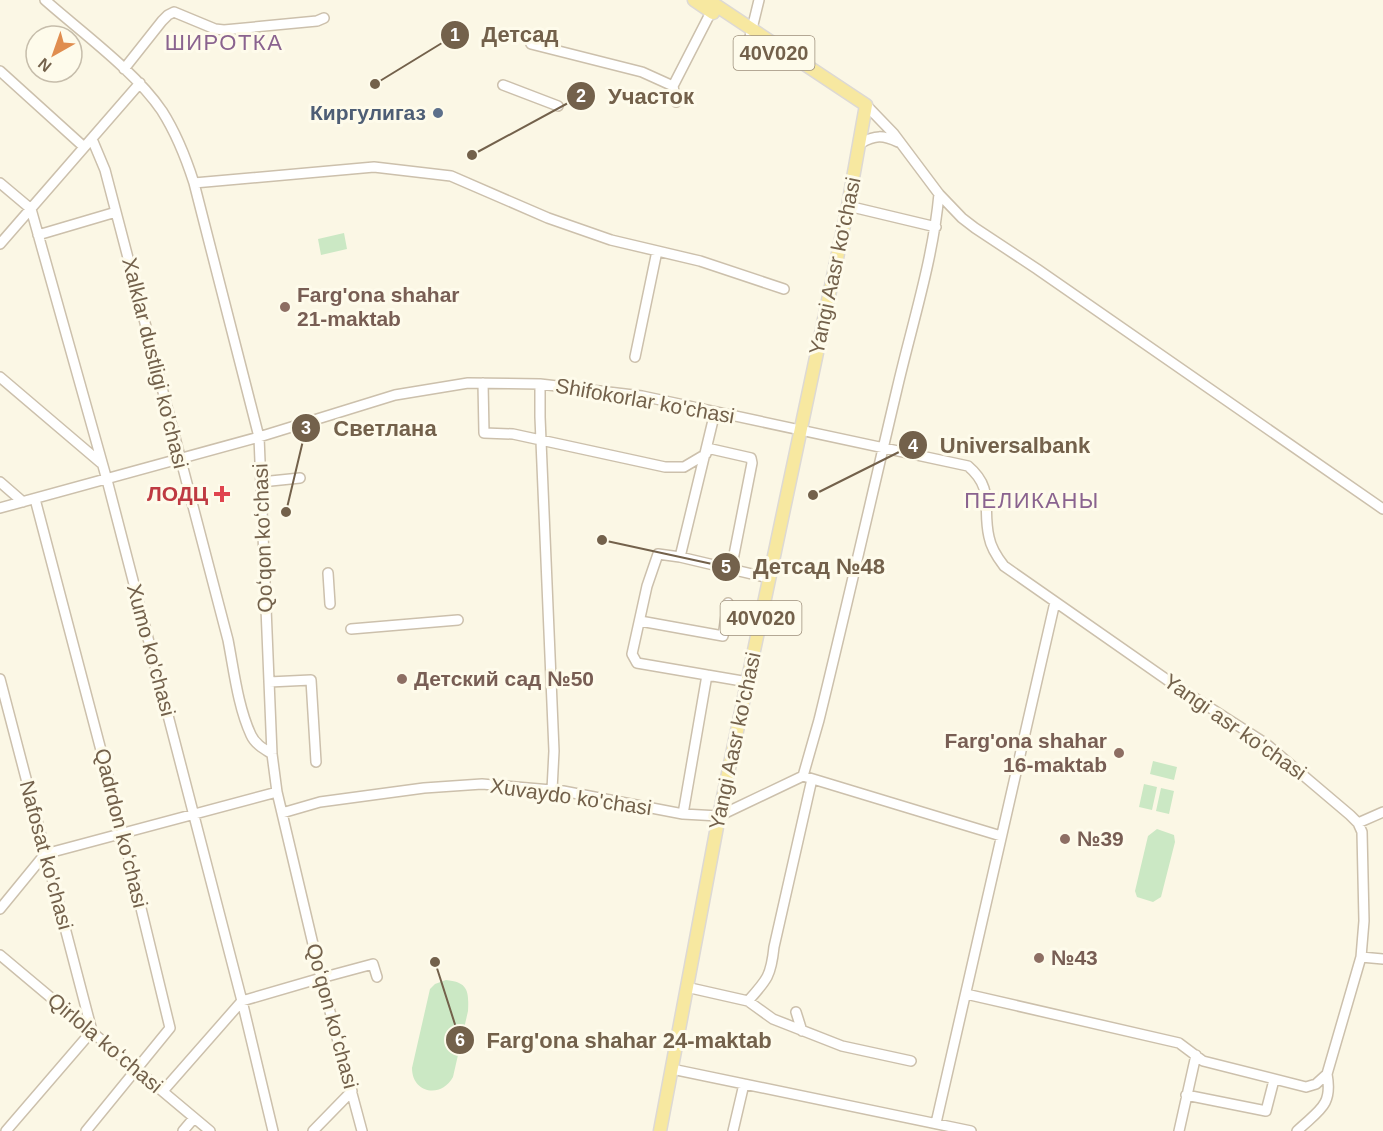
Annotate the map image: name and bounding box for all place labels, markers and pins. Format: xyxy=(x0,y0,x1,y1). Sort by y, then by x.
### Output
callout: Детсад xyxy=(440,15,571,55)
callout: Участок xyxy=(566,76,706,116)
place label: Киргулигаз xyxy=(310,101,426,124)
marker: Киргулигаз xyxy=(431,106,445,120)
place label: Farg'ona shahar 21-maktab xyxy=(297,283,460,330)
marker: Farg'ona shahar 21-maktab xyxy=(278,300,292,314)
callout: Светлана xyxy=(291,408,448,448)
callout: Universalbank xyxy=(898,425,1102,465)
place label: ЛОДЦ xyxy=(147,482,209,505)
marker: ЛОДЦ xyxy=(213,485,231,503)
callout: Детсад №48 xyxy=(711,547,897,587)
place label: Детский сад №50 xyxy=(414,667,594,690)
marker: Детский сад №50 xyxy=(395,672,409,686)
place label: Farg'ona shahar 16-maktab xyxy=(944,729,1107,776)
marker: Farg'ona shahar 16-maktab xyxy=(1112,746,1126,760)
place label: №39 xyxy=(1077,827,1124,850)
marker: №39 xyxy=(1058,832,1072,846)
place label: №43 xyxy=(1051,946,1098,969)
marker: №43 xyxy=(1032,951,1046,965)
callout: Farg'ona shahar 24-maktab xyxy=(445,1020,784,1060)

